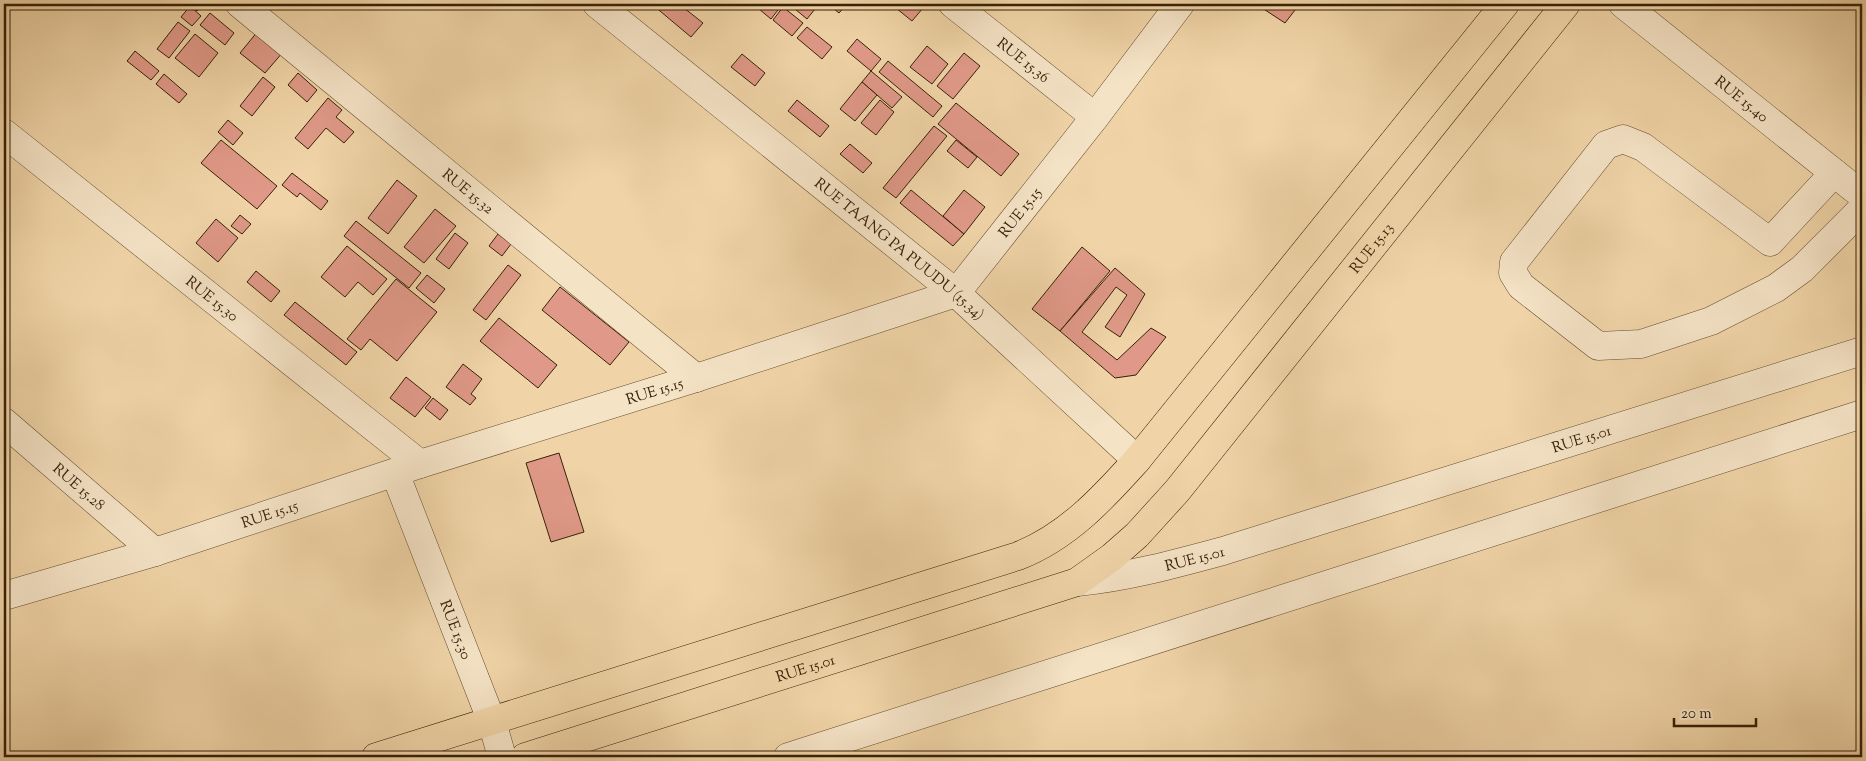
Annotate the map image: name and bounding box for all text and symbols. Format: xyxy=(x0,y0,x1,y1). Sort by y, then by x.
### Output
street label: RUE 15.36 xyxy=(992,34,1053,89)
street label: RUE 15.40 xyxy=(1709,72,1772,128)
street label: RUE 15.32 xyxy=(437,165,498,220)
street label: RUE TAANG PA PUUDU (15.34) xyxy=(809,174,988,326)
street label: RUE 15.15 xyxy=(995,184,1047,243)
street label: RUE 15.13 xyxy=(1346,219,1399,279)
street label: RUE 15.30 xyxy=(180,272,242,327)
street label: RUE 15.15 xyxy=(624,374,686,411)
street label: RUE 15.01 xyxy=(1550,421,1614,459)
street label: RUE 15.28 xyxy=(47,459,109,516)
street label: RUE 15.15 xyxy=(239,496,301,535)
street label: RUE 15.01 xyxy=(1163,542,1227,578)
street label: RUE 15.30 xyxy=(433,597,476,663)
street label: RUE 15.01 xyxy=(773,650,838,689)
scale bar xyxy=(1674,696,1756,728)
text: 20 m xyxy=(1681,704,1712,725)

